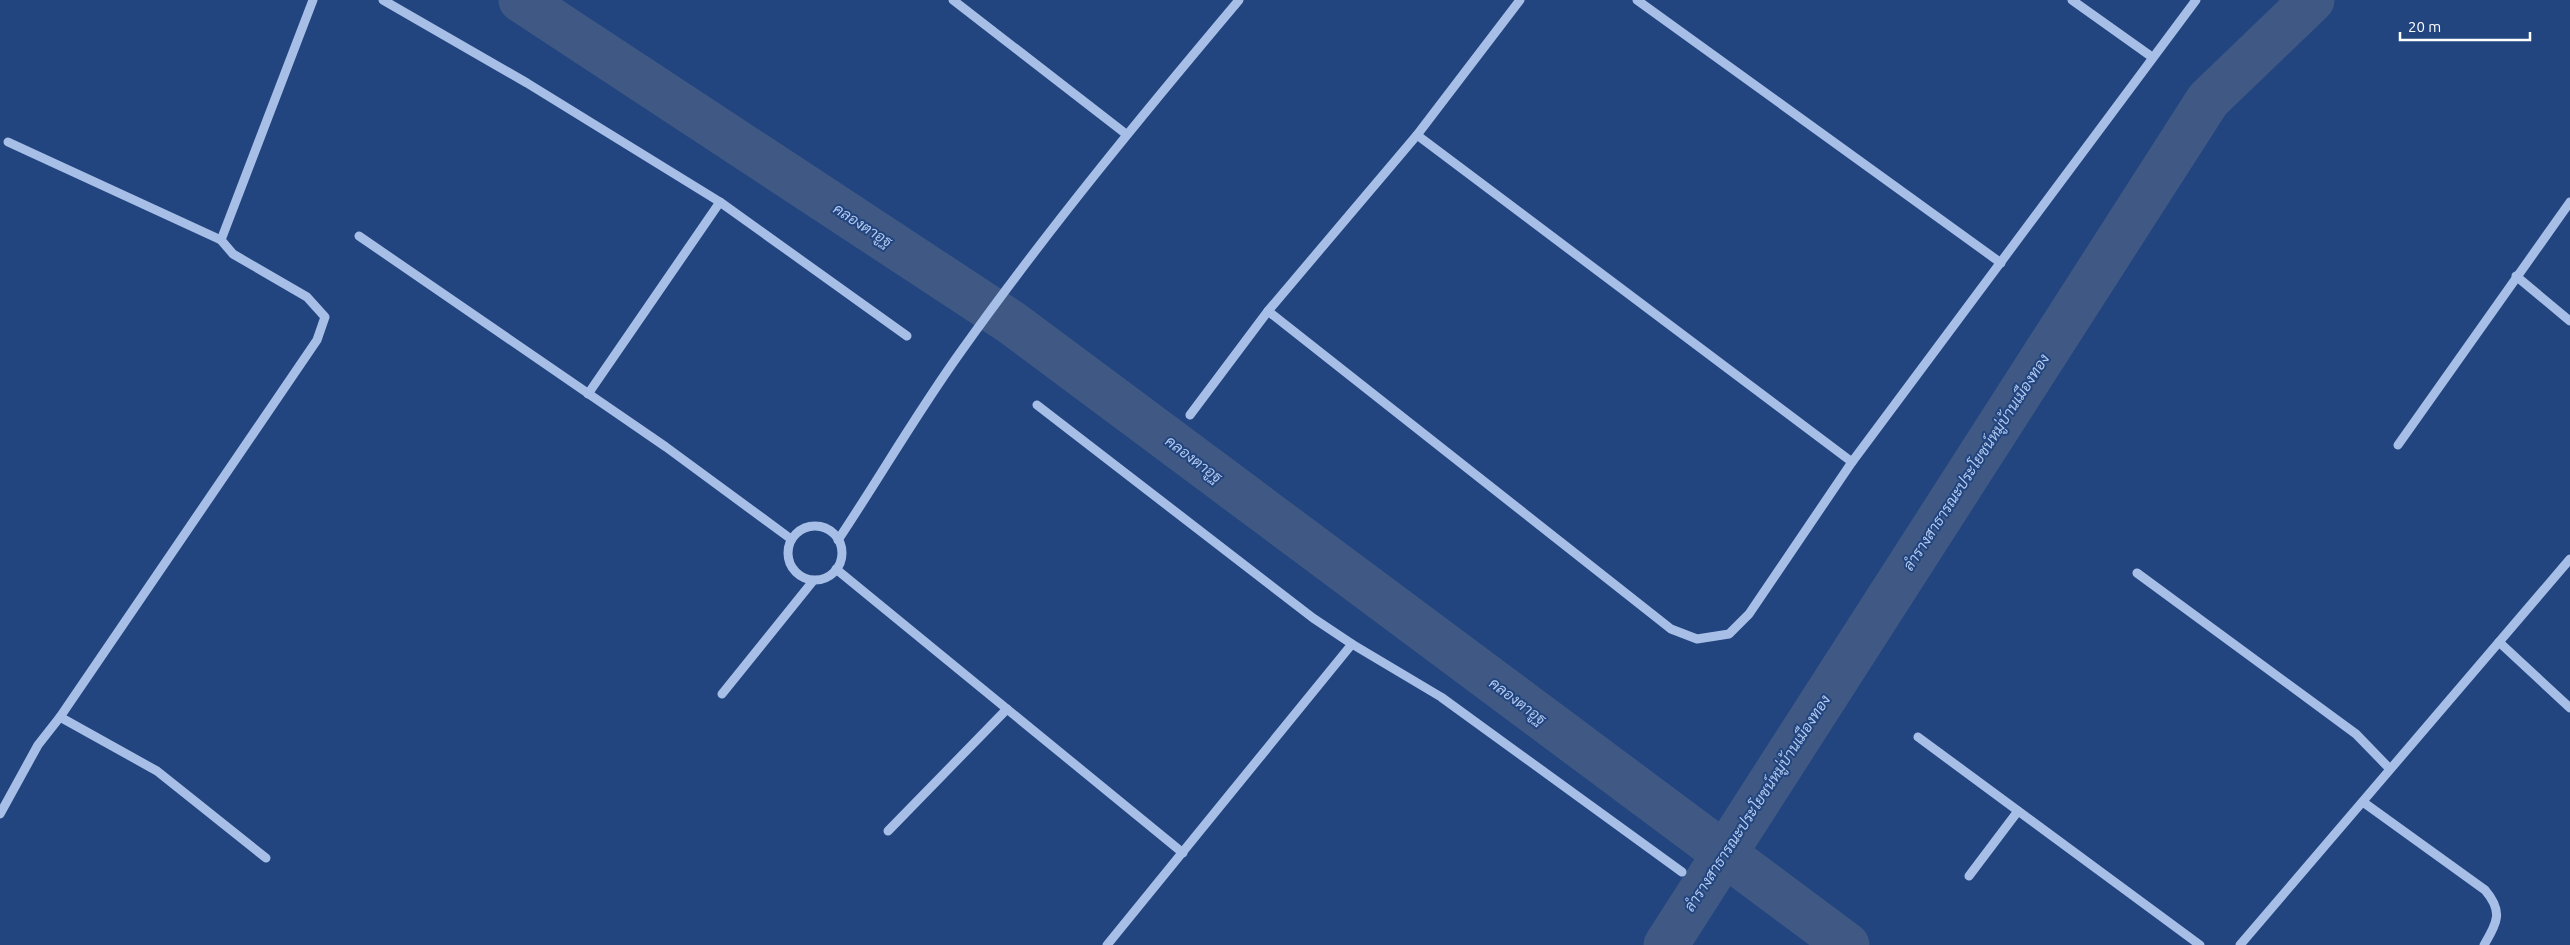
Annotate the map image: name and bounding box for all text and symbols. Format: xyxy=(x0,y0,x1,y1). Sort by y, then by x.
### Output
scale bar xyxy=(2400,10,2530,42)
text: 20 m xyxy=(2408,18,2441,35)
water label: คลองตาอูฐ xyxy=(829,200,896,252)
water label: ลำรางสาธารณะประโยชน์หมู่บ้านเมืองทอง xyxy=(1899,350,2054,575)
water label: คลองตาอูฐ xyxy=(1161,432,1226,488)
water label: คลองตาอูฐ xyxy=(1485,674,1550,730)
water label: ลำรางสาธารณะประโยชน์หมู่บ้านเมืองทอง xyxy=(1680,691,1835,916)

